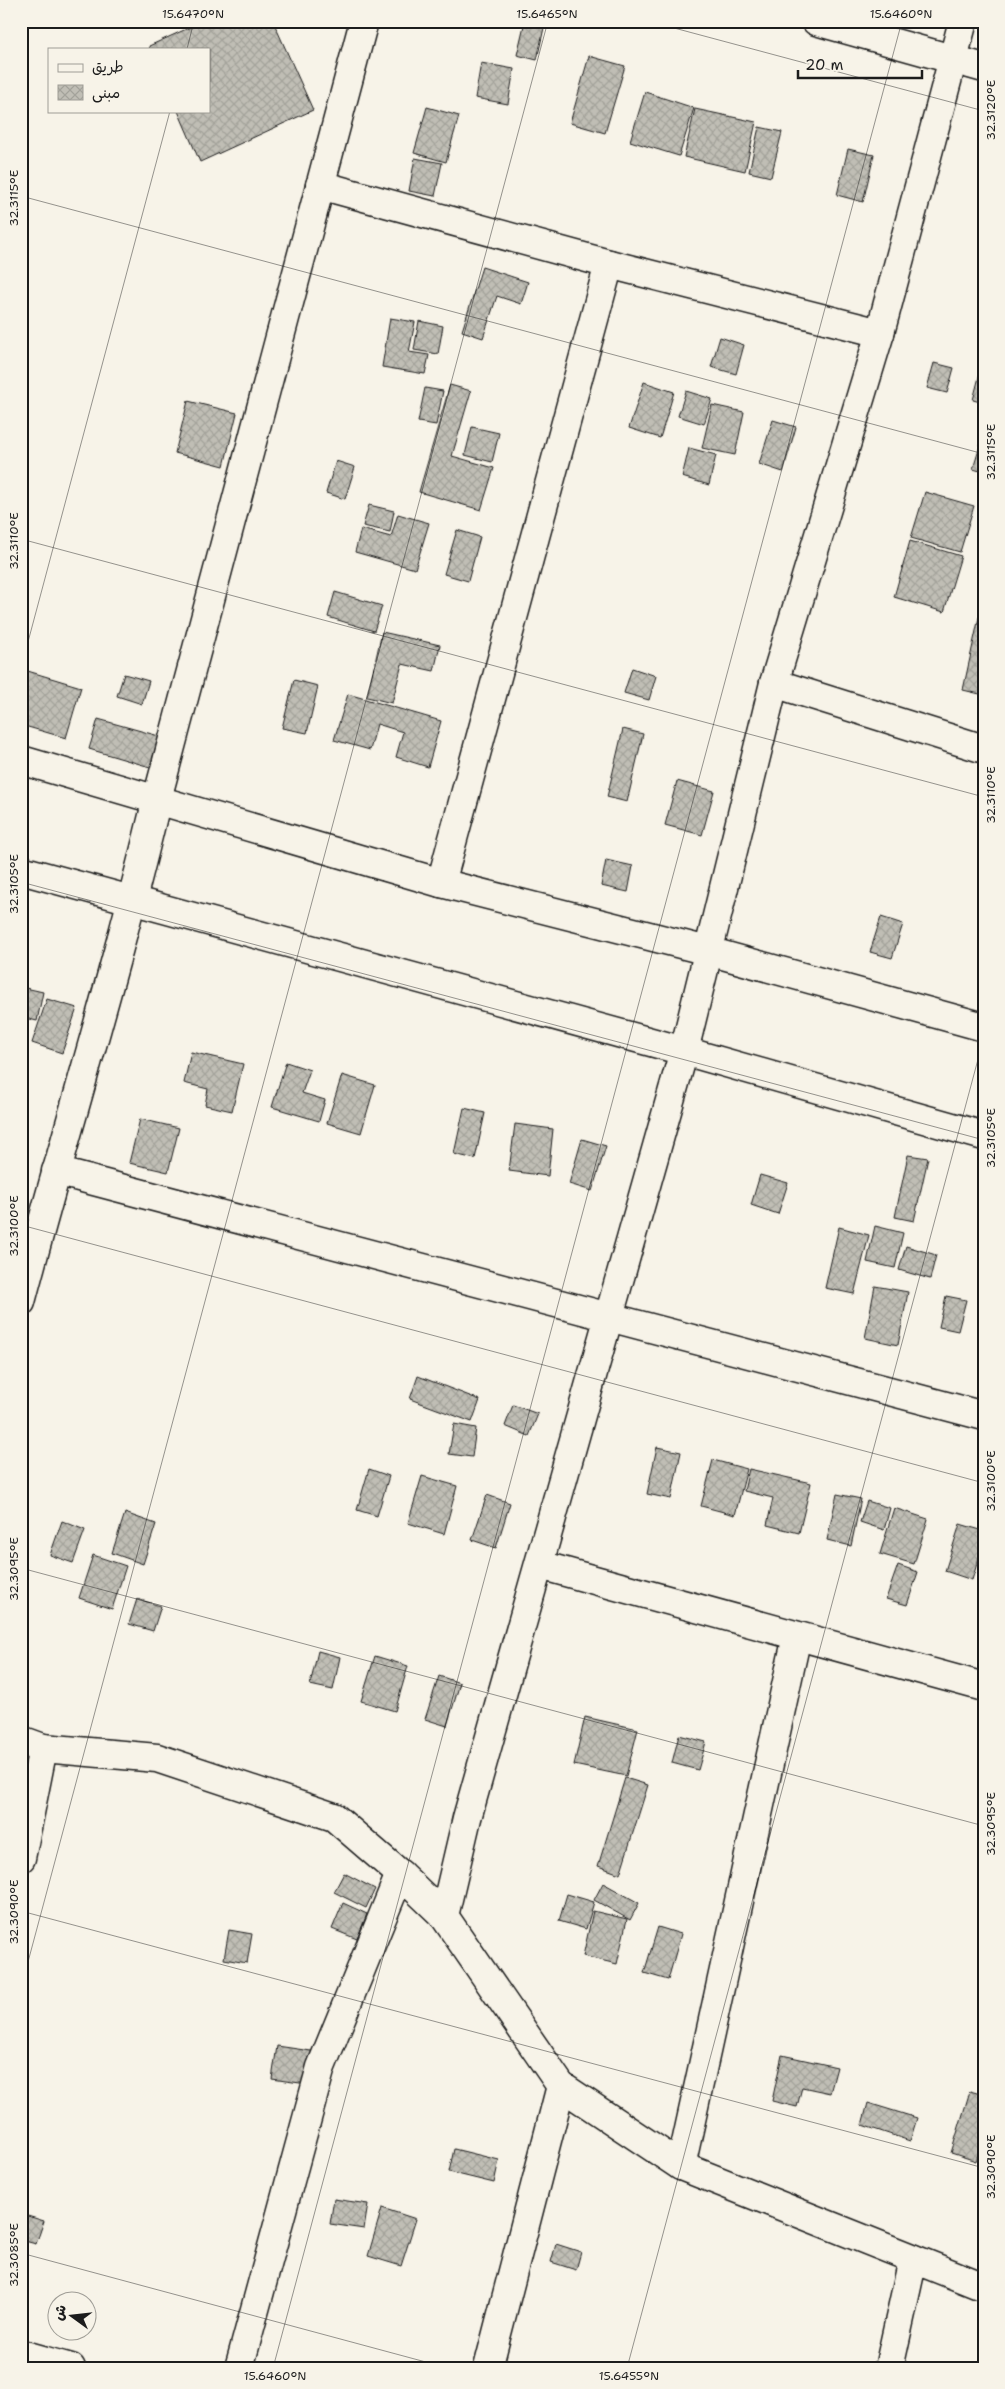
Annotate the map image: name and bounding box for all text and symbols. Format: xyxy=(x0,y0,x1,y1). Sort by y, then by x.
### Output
text: 15.6470°N xyxy=(162,6,224,22)
text: 15.6465°N xyxy=(516,6,578,22)
text: 15.6460°N xyxy=(870,6,932,22)
legend xyxy=(48,48,210,112)
scale bar xyxy=(798,48,921,80)
text: 20 m xyxy=(805,55,844,75)
text: طريق xyxy=(92,57,124,77)
text: 32.3120°E xyxy=(983,80,999,140)
text: مبنى xyxy=(92,83,120,103)
text: 32.3115°E xyxy=(6,170,22,226)
text: 32.3115°E xyxy=(983,424,999,480)
text: 32.3110°E xyxy=(6,512,22,570)
text: 32.3110°E xyxy=(983,766,999,824)
text: 32.3105°E xyxy=(6,854,22,914)
text: 32.3105°E xyxy=(983,1108,999,1168)
text: 32.3100°E xyxy=(6,1195,22,1257)
text: 32.3100°E xyxy=(983,1450,999,1512)
text: 32.3095°E xyxy=(6,1537,22,1601)
text: 32.3095°E xyxy=(983,1792,999,1856)
text: 32.3090°E xyxy=(6,1879,22,1945)
text: 32.3090°E xyxy=(983,2134,999,2200)
text: 32.3085°E xyxy=(6,2223,22,2287)
north arrow xyxy=(48,2292,98,2342)
text: ش xyxy=(49,2303,70,2322)
text: 15.6460°N xyxy=(244,2368,306,2384)
text: 15.6455°N xyxy=(599,2368,659,2384)

